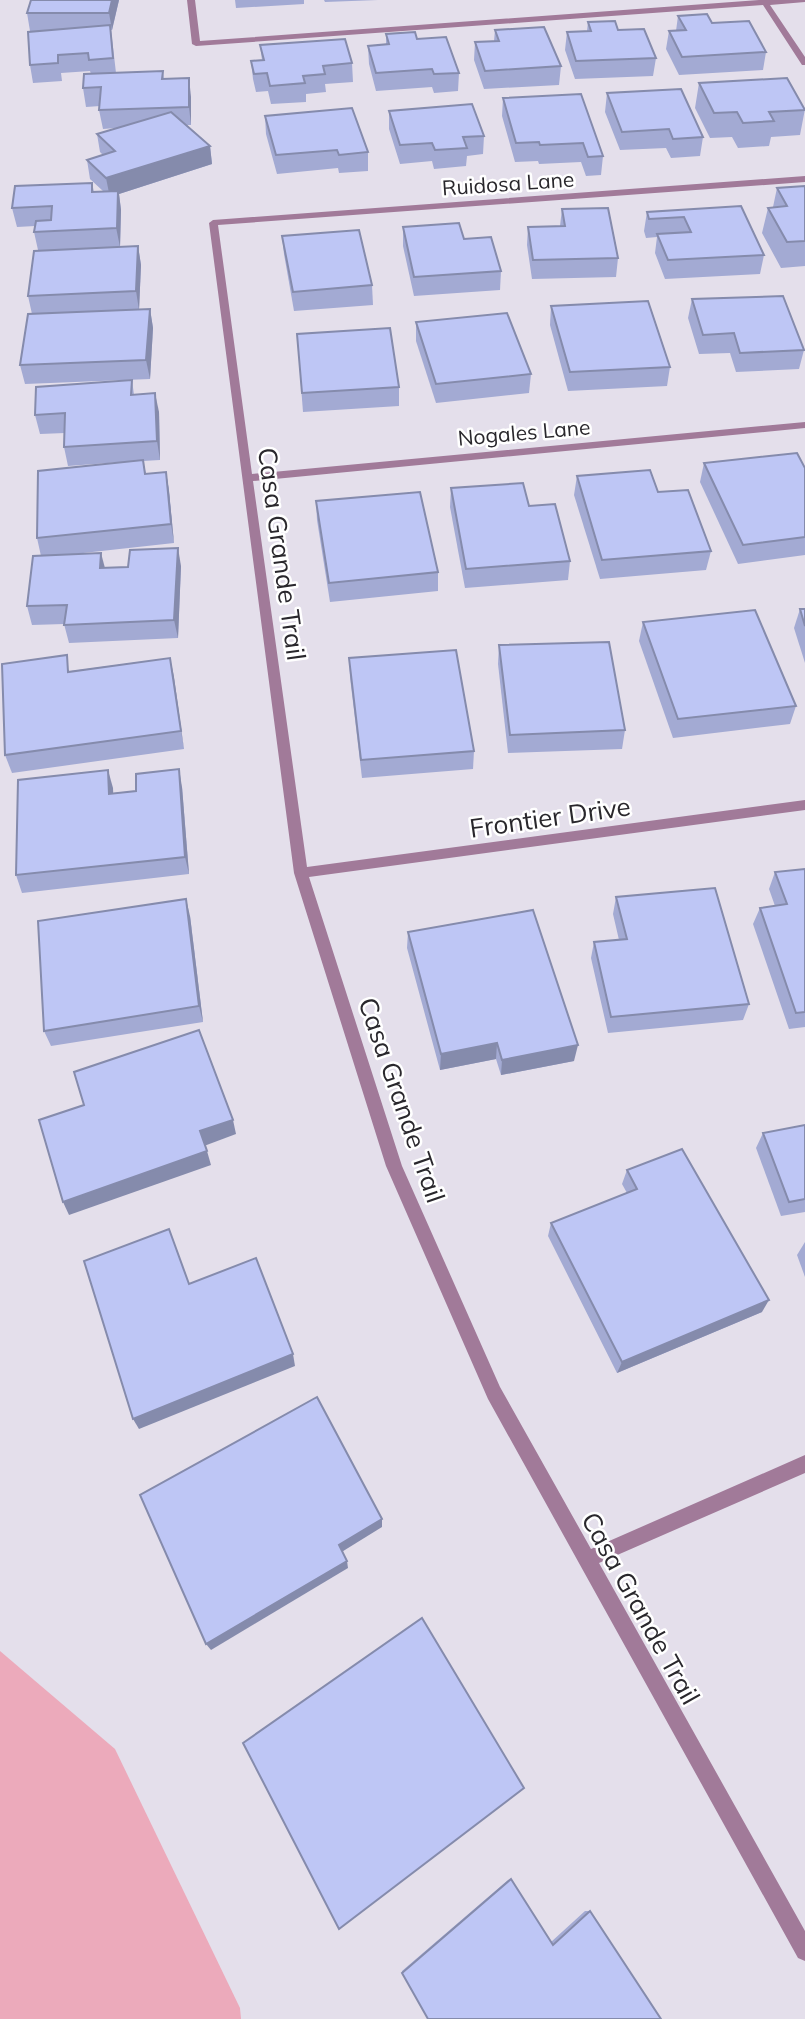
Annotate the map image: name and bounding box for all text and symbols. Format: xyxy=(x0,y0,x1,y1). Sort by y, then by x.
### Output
street label: Ruidosa Lane xyxy=(441,165,575,201)
street label: Nogales Lane xyxy=(457,413,591,451)
street label: Casa Grande Trail xyxy=(251,445,313,663)
street label: Frontier Drive xyxy=(467,789,633,845)
street label: Casa Grande Trail xyxy=(351,993,453,1207)
street label: Casa Grande Trail xyxy=(574,1506,708,1710)

